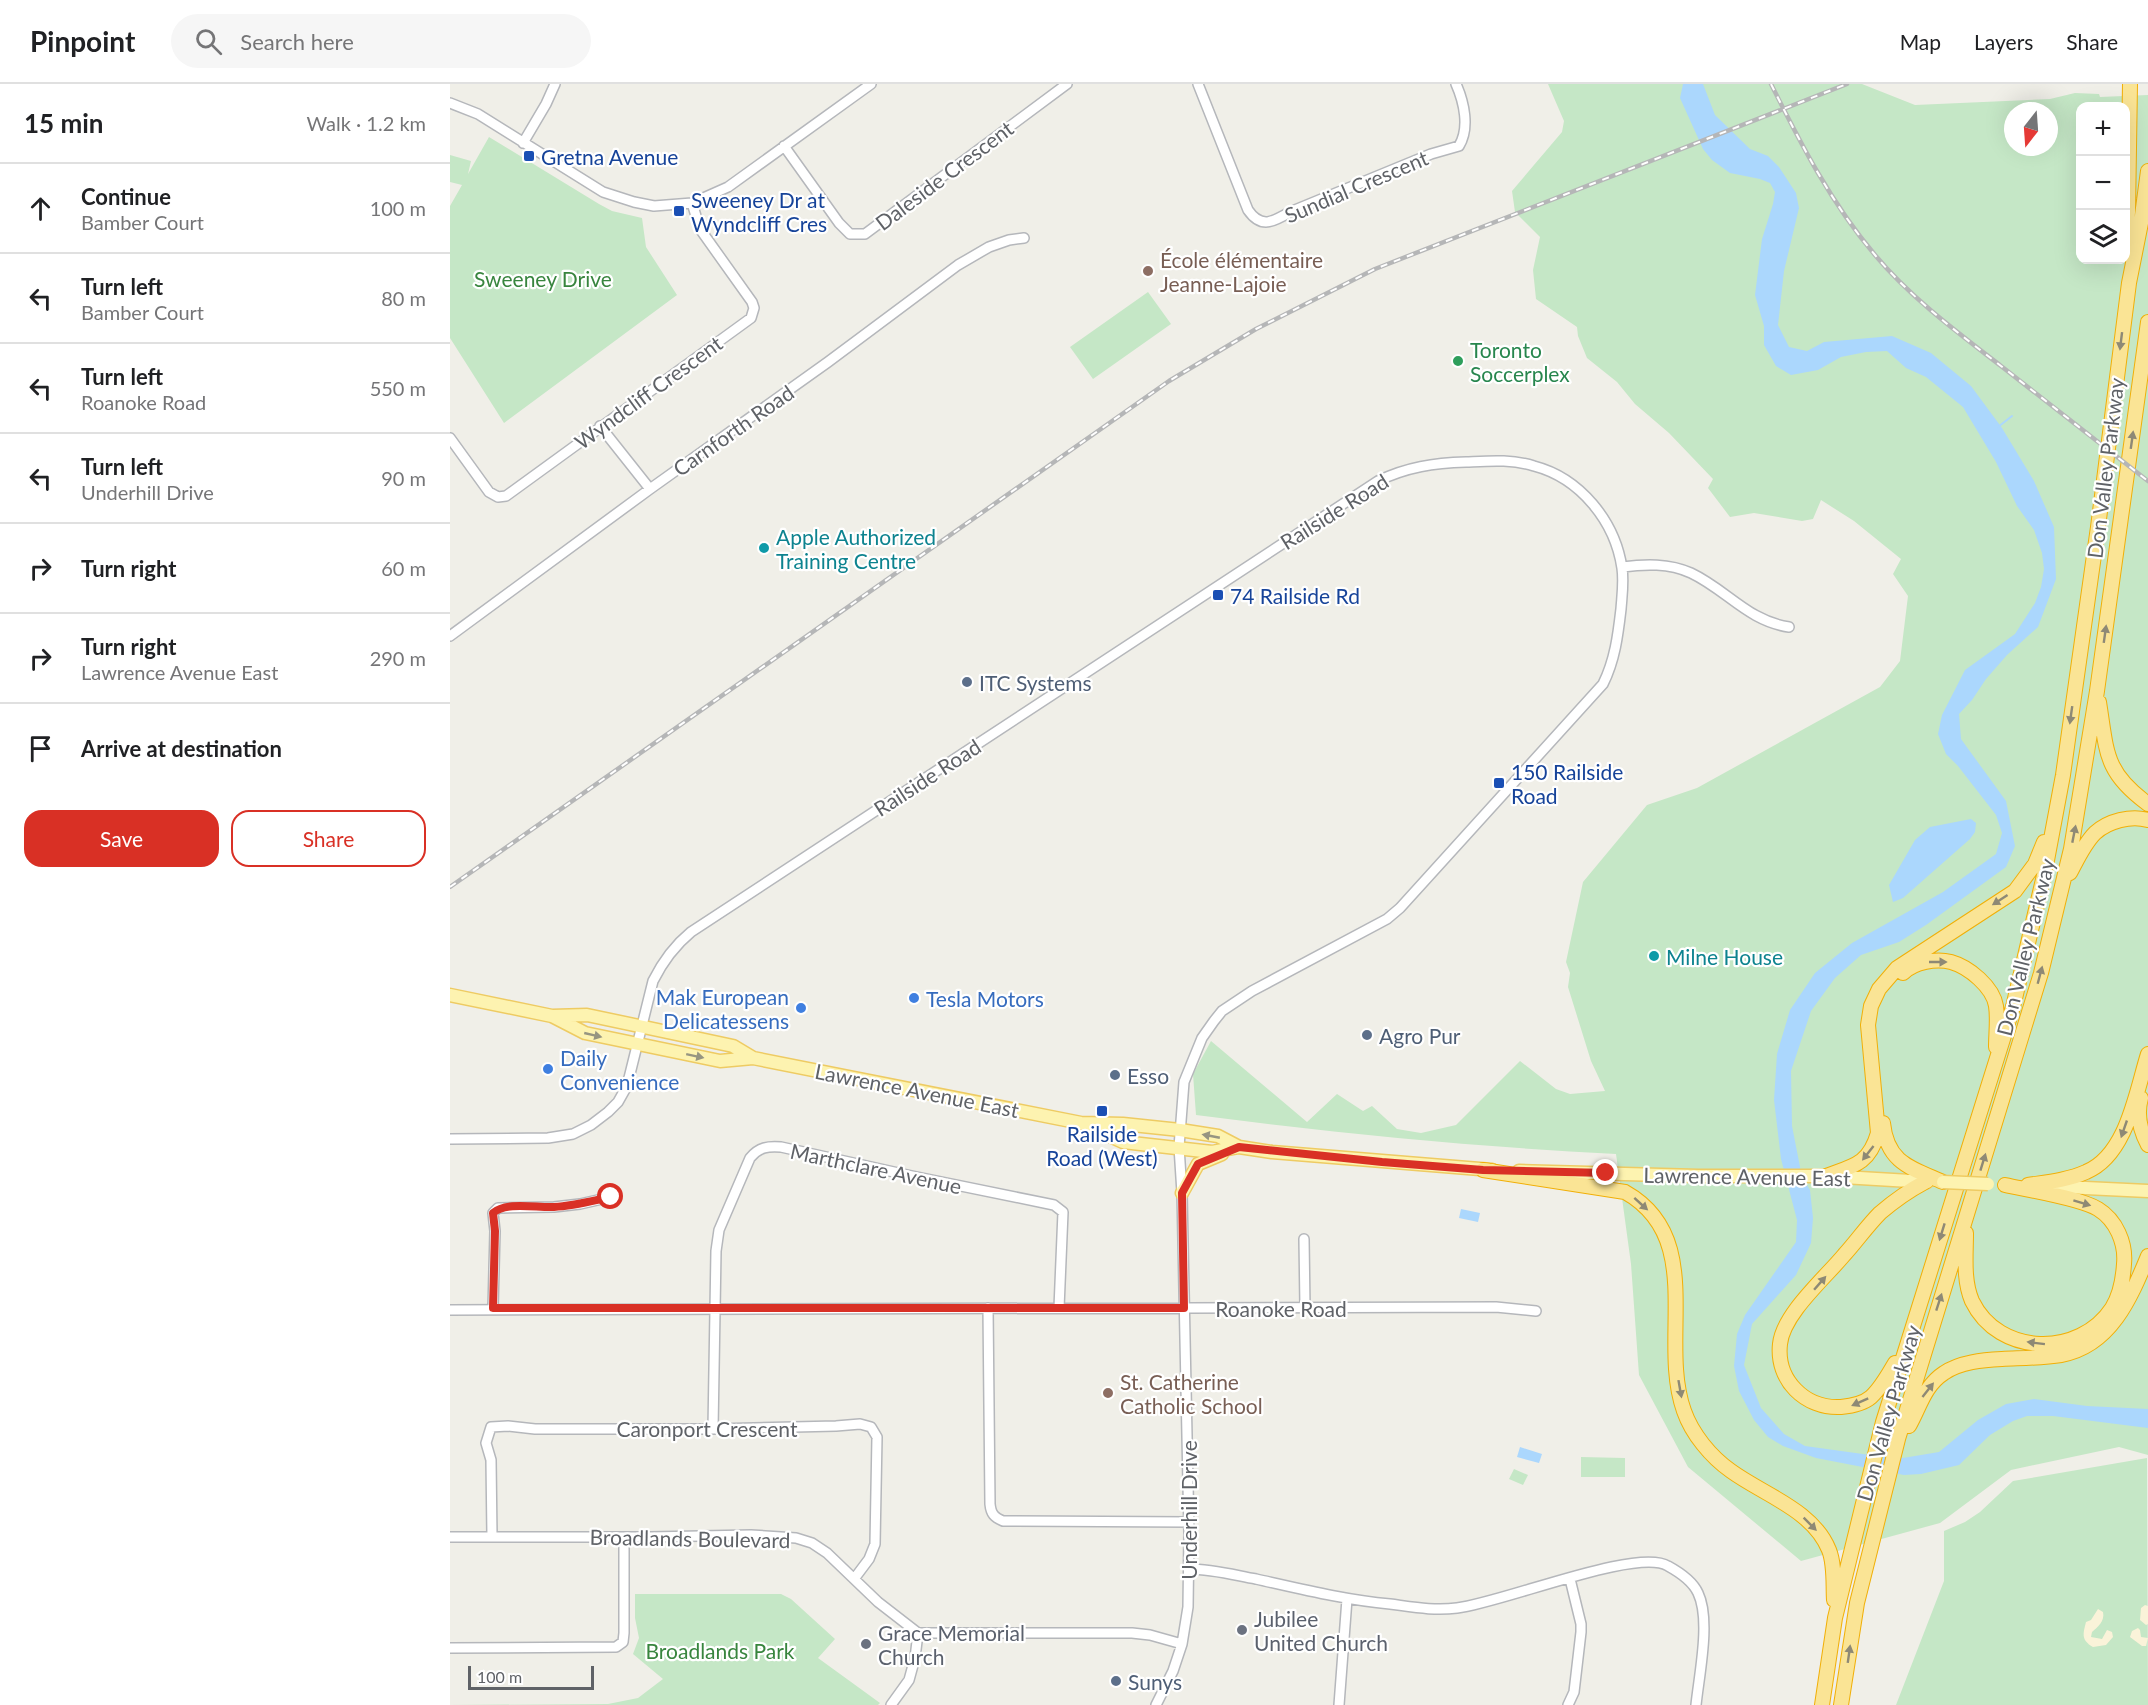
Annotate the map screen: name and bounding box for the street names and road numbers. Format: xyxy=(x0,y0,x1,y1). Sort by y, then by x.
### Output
street label: Daleside Crescent xyxy=(870,115,1018,235)
street label: Sundial Crescent xyxy=(1280,144,1432,228)
street label: Wyndcliff Crescent xyxy=(569,330,727,454)
street label: Don Valley Parkway xyxy=(2082,376,2129,560)
street label: Carnforth Road xyxy=(668,379,798,481)
street label: Railside Road xyxy=(1275,468,1393,554)
street label: Railside Road xyxy=(869,733,985,821)
street label: Don Valley Parkway xyxy=(1991,856,2059,1038)
street label: Lawrence Avenue East xyxy=(813,1058,1022,1122)
street label: Marthclare Avenue xyxy=(788,1138,964,1198)
street label: Lawrence Avenue East xyxy=(1643,1162,1851,1190)
street label: Roanoke Road xyxy=(1215,1296,1347,1321)
street label: Don Valley Parkway xyxy=(1851,1322,1925,1504)
street label: Caronport Crescent xyxy=(617,1416,798,1441)
street label: Underhill Drive xyxy=(1176,1440,1201,1580)
street label: Broadlands Boulevard xyxy=(589,1524,791,1552)

